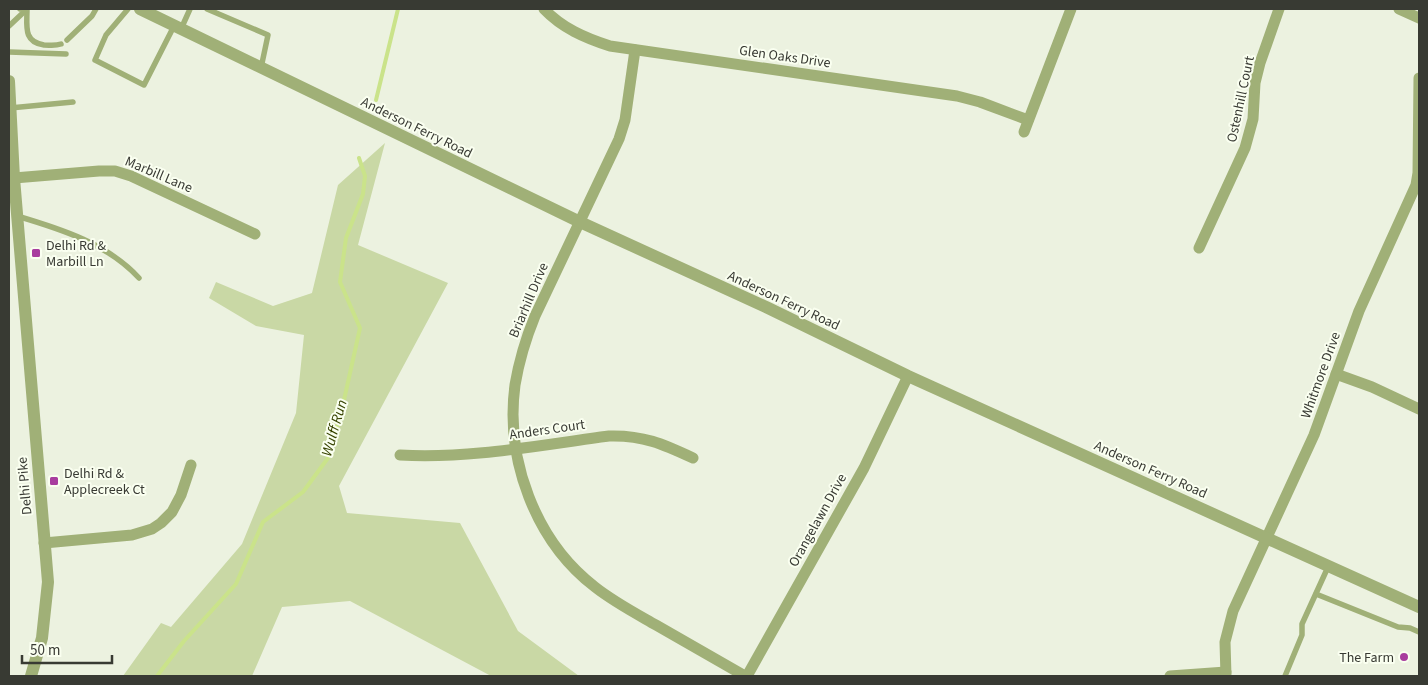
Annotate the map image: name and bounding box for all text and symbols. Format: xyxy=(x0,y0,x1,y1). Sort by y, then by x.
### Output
street label: Glen Oaks Drive xyxy=(738,41,832,73)
street label: Ostenhill Court xyxy=(1222,54,1260,144)
street label: Anderson Ferry Road xyxy=(357,92,476,164)
street label: Marbill Lane xyxy=(122,152,196,198)
place label: Delhi Rd & Marbill Ln xyxy=(46,236,106,272)
marker: Delhi Rd & Marbill Ln xyxy=(30,247,42,259)
street label: Briarhill Drive xyxy=(504,260,554,341)
street label: Anderson Ferry Road xyxy=(724,266,843,336)
street label: Whitmore Drive xyxy=(1296,329,1346,421)
water label: Wulff Run xyxy=(316,397,353,459)
street label: Anders Court xyxy=(508,415,587,445)
street label: Anderson Ferry Road xyxy=(1091,436,1210,504)
street label: Delhi Pike xyxy=(13,456,37,516)
place label: Delhi Rd & Applecreek Ct xyxy=(64,464,145,500)
street label: Orangelawn Drive xyxy=(784,470,852,571)
marker: Delhi Rd & Applecreek Ct xyxy=(48,475,60,487)
scale bar xyxy=(22,632,112,664)
text: 50 m xyxy=(30,640,60,661)
place label: The Farm xyxy=(1339,648,1394,668)
marker: The Farm xyxy=(1398,651,1410,663)

